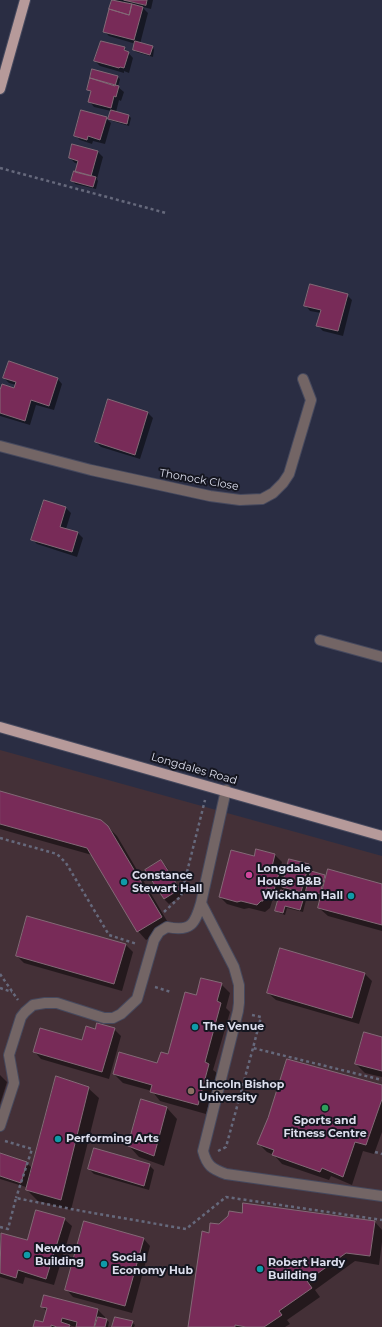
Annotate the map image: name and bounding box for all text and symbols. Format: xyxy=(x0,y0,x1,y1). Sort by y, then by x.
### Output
street label: Thonock Close xyxy=(158,467,240,493)
street label: Longdales Road xyxy=(149,750,239,788)
place label: Longdale House B&B xyxy=(257,862,321,888)
place label: Constance Stewart Hall xyxy=(132,869,202,895)
marker: Longdale House B&B xyxy=(244,870,254,880)
marker: Constance Stewart Hall xyxy=(119,877,129,887)
place label: Wickham Hall xyxy=(262,889,343,903)
marker: Wickham Hall xyxy=(346,891,356,901)
place label: The Venue xyxy=(203,1020,264,1034)
marker: The Venue xyxy=(190,1022,200,1032)
place label: Lincoln Bishop University xyxy=(199,1078,284,1104)
marker: Lincoln Bishop University xyxy=(186,1086,196,1096)
marker: Sports and Fitness Centre xyxy=(320,1103,330,1113)
place label: Sports and Fitness Centre xyxy=(283,1114,367,1140)
place label: Performing Arts xyxy=(66,1132,159,1146)
marker: Performing Arts xyxy=(53,1134,63,1144)
place label: Newton Building xyxy=(35,1242,84,1268)
marker: Newton Building xyxy=(22,1250,32,1260)
place label: Social Economy Hub xyxy=(112,1251,193,1277)
place label: Robert Hardy Building xyxy=(268,1256,345,1282)
marker: Social Economy Hub xyxy=(99,1259,109,1269)
marker: Robert Hardy Building xyxy=(255,1264,265,1274)

